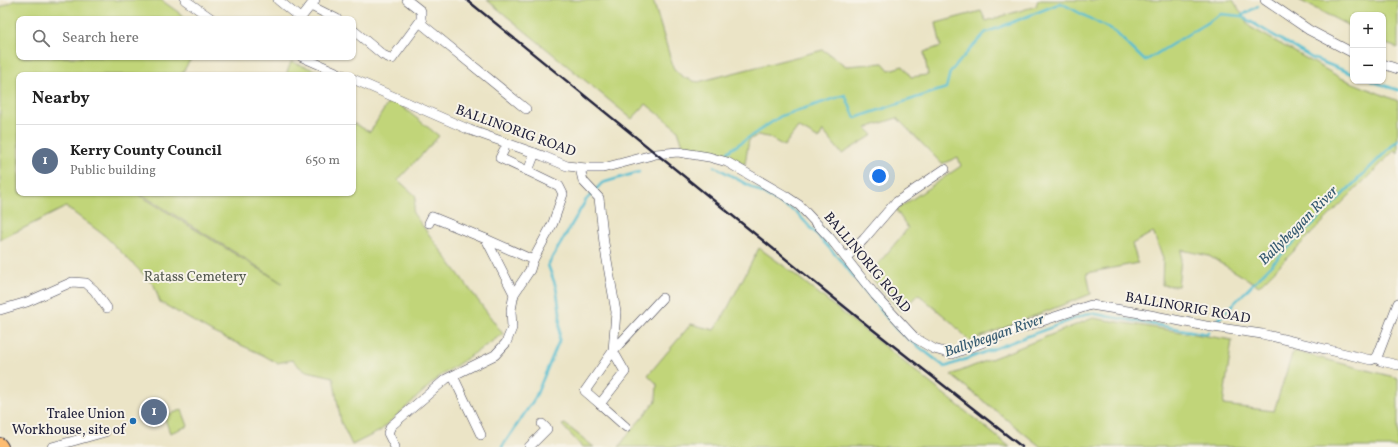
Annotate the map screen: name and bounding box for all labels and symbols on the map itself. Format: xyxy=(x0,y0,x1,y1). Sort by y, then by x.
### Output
street label: BALLINORIG ROAD xyxy=(453,101,578,162)
your location xyxy=(869,166,889,186)
water label: Ballybeggan River xyxy=(1255,181,1344,270)
street label: BALLINORIG ROAD xyxy=(819,208,915,318)
park label: Ratass Cemetery xyxy=(144,268,247,287)
street label: BALLINORIG ROAD xyxy=(1124,288,1252,329)
water label: Ballybeggan River xyxy=(942,309,1048,363)
pin: 1 xyxy=(141,397,167,427)
place label: Tralee Union Workhouse, site of xyxy=(12,405,126,440)
marker: Tralee Union Workhouse, site of xyxy=(128,416,138,426)

